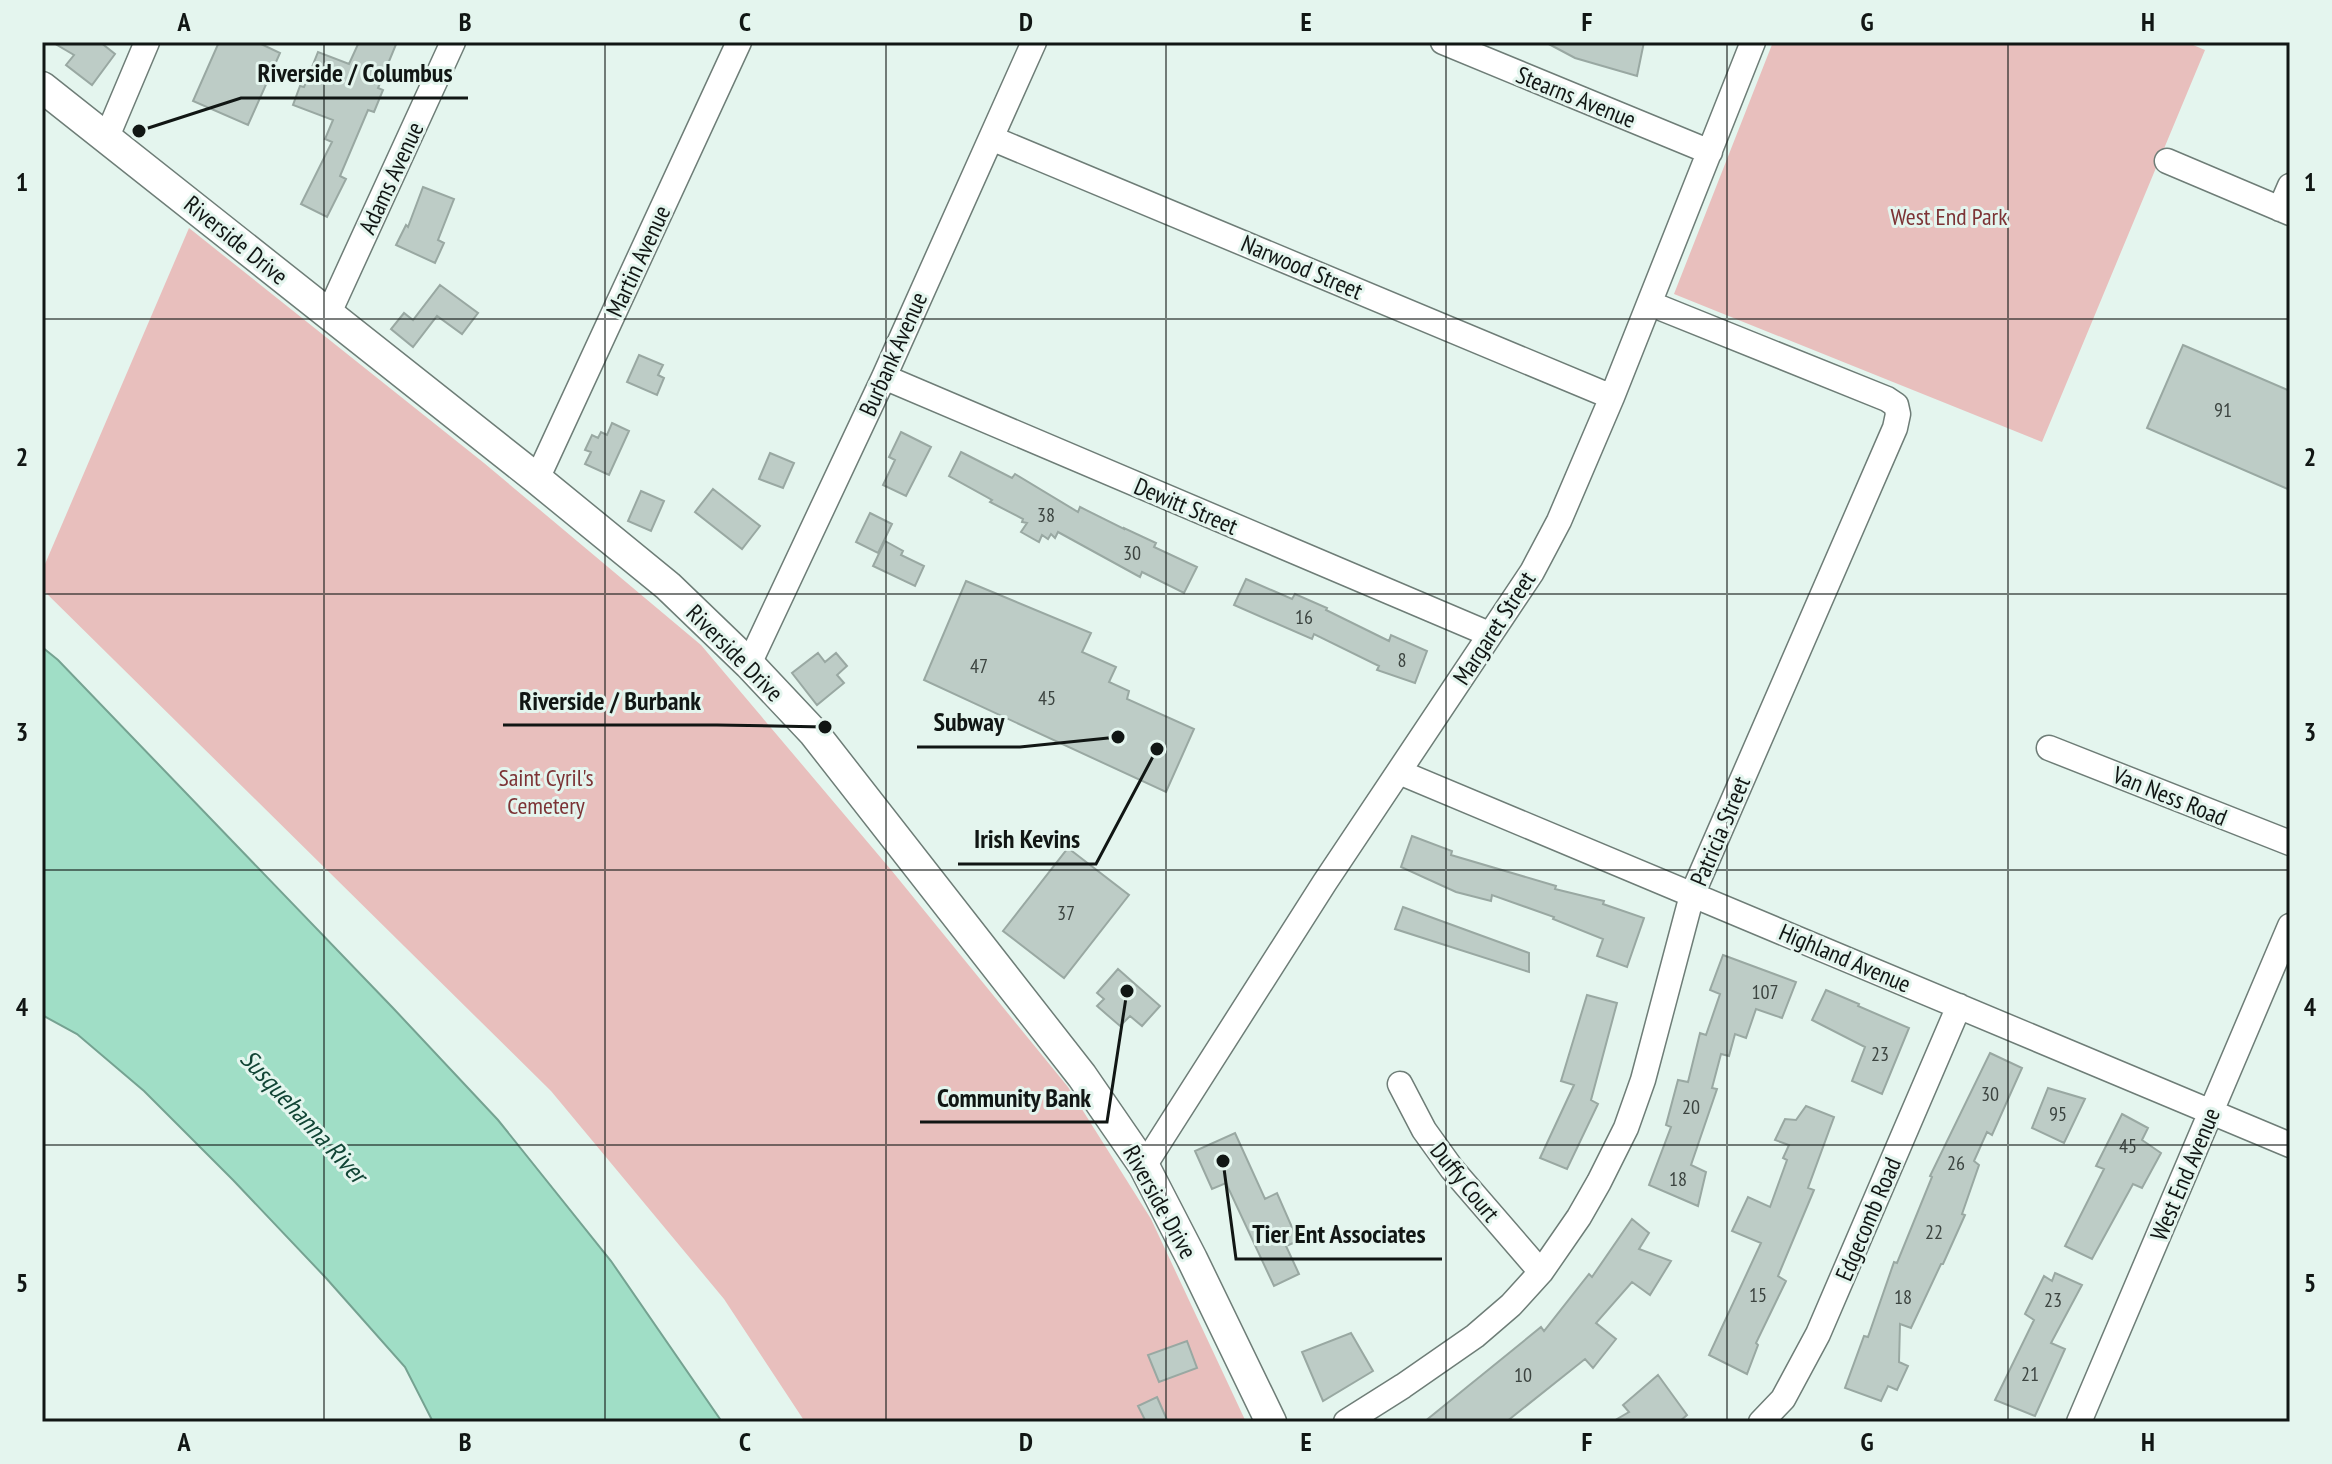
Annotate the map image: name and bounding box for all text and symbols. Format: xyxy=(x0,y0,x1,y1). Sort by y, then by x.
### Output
text: A xyxy=(176,5,191,38)
text: B xyxy=(459,5,472,38)
text: C xyxy=(739,5,751,38)
text: D xyxy=(1019,5,1033,38)
text: E xyxy=(1300,5,1312,38)
text: F xyxy=(1582,5,1593,38)
text: G xyxy=(1860,5,1874,38)
text: H xyxy=(2141,5,2155,38)
callout: Riverside / Columbus xyxy=(241,48,468,98)
text: Riverside / Columbus xyxy=(257,56,453,89)
street label: Stearns Avenue xyxy=(1512,59,1640,135)
street label: Adams Avenue xyxy=(352,117,430,239)
text: 1 xyxy=(16,165,28,198)
text: 1 xyxy=(2304,165,2316,198)
street label: Riverside Drive xyxy=(178,189,294,291)
street label: Martin Avenue xyxy=(599,200,677,322)
park label: West End Park xyxy=(1891,201,2008,232)
street label: Narwood Street xyxy=(1237,228,1368,307)
street label: Burbank Avenue xyxy=(852,287,934,421)
house number: 91 xyxy=(2214,397,2232,423)
text: 2 xyxy=(16,440,28,473)
text: 2 xyxy=(2304,440,2316,473)
street label: Dewitt Street xyxy=(1129,470,1243,542)
house number: 38 xyxy=(1037,502,1055,528)
house number: 30 xyxy=(1123,540,1141,566)
street label: Margaret Street xyxy=(1446,565,1542,691)
street label: Riverside Drive xyxy=(680,598,790,708)
house number: 16 xyxy=(1295,604,1313,630)
house number: 8 xyxy=(1398,647,1407,673)
house number: 47 xyxy=(970,653,988,679)
callout: Riverside / Burbank xyxy=(503,675,717,725)
text: Riverside / Burbank xyxy=(519,684,701,717)
house number: 45 xyxy=(1038,685,1056,711)
callout: Subway xyxy=(917,697,1020,747)
text: Subway xyxy=(934,705,1005,738)
text: 3 xyxy=(16,715,28,748)
text: 3 xyxy=(2304,715,2316,748)
street label: Van Ness Road xyxy=(2107,759,2232,833)
park label: Saint Cyril's Cemetery xyxy=(498,762,594,821)
street label: Patricia Street xyxy=(1683,771,1757,891)
callout: Irish Kevins xyxy=(958,814,1096,864)
text: Irish Kevins xyxy=(974,822,1080,855)
house number: 37 xyxy=(1057,900,1075,926)
street label: Highland Avenue xyxy=(1774,916,1916,1000)
house number: 107 xyxy=(1752,979,1779,1005)
text: 4 xyxy=(16,990,29,1023)
text: 4 xyxy=(2304,990,2317,1023)
house number: 23 xyxy=(1871,1041,1889,1067)
water label: Susquehanna River xyxy=(234,1042,377,1193)
callout: Community Bank xyxy=(920,1072,1107,1122)
text: Community Bank xyxy=(937,1081,1091,1114)
house number: 30 xyxy=(1981,1081,1999,1107)
house number: 20 xyxy=(1682,1094,1700,1120)
house number: 95 xyxy=(2049,1101,2067,1127)
street label: West End Avenue xyxy=(2143,1103,2227,1245)
house number: 45 xyxy=(2119,1133,2137,1159)
street label: Duffy Court xyxy=(1423,1136,1507,1228)
street label: Riverside Drive xyxy=(1116,1140,1204,1264)
house number: 26 xyxy=(1947,1150,1965,1176)
street label: Edgecomb Road xyxy=(1828,1152,1908,1286)
house number: 18 xyxy=(1669,1166,1687,1192)
callout: Tier Ent Associates xyxy=(1236,1209,1442,1259)
text: Tier Ent Associates xyxy=(1252,1217,1426,1250)
house number: 22 xyxy=(1925,1219,1943,1245)
text: 5 xyxy=(16,1266,28,1299)
text: 5 xyxy=(2304,1266,2316,1299)
house number: 15 xyxy=(1749,1282,1767,1308)
house number: 18 xyxy=(1894,1284,1912,1310)
house number: 23 xyxy=(2044,1287,2062,1313)
house number: 21 xyxy=(2021,1361,2039,1387)
house number: 10 xyxy=(1514,1362,1532,1388)
text: A xyxy=(176,1425,191,1458)
text: B xyxy=(459,1425,472,1458)
text: C xyxy=(739,1425,751,1458)
text: D xyxy=(1019,1425,1033,1458)
text: E xyxy=(1300,1425,1312,1458)
text: F xyxy=(1582,1425,1593,1458)
text: G xyxy=(1860,1425,1874,1458)
text: H xyxy=(2141,1425,2155,1458)

